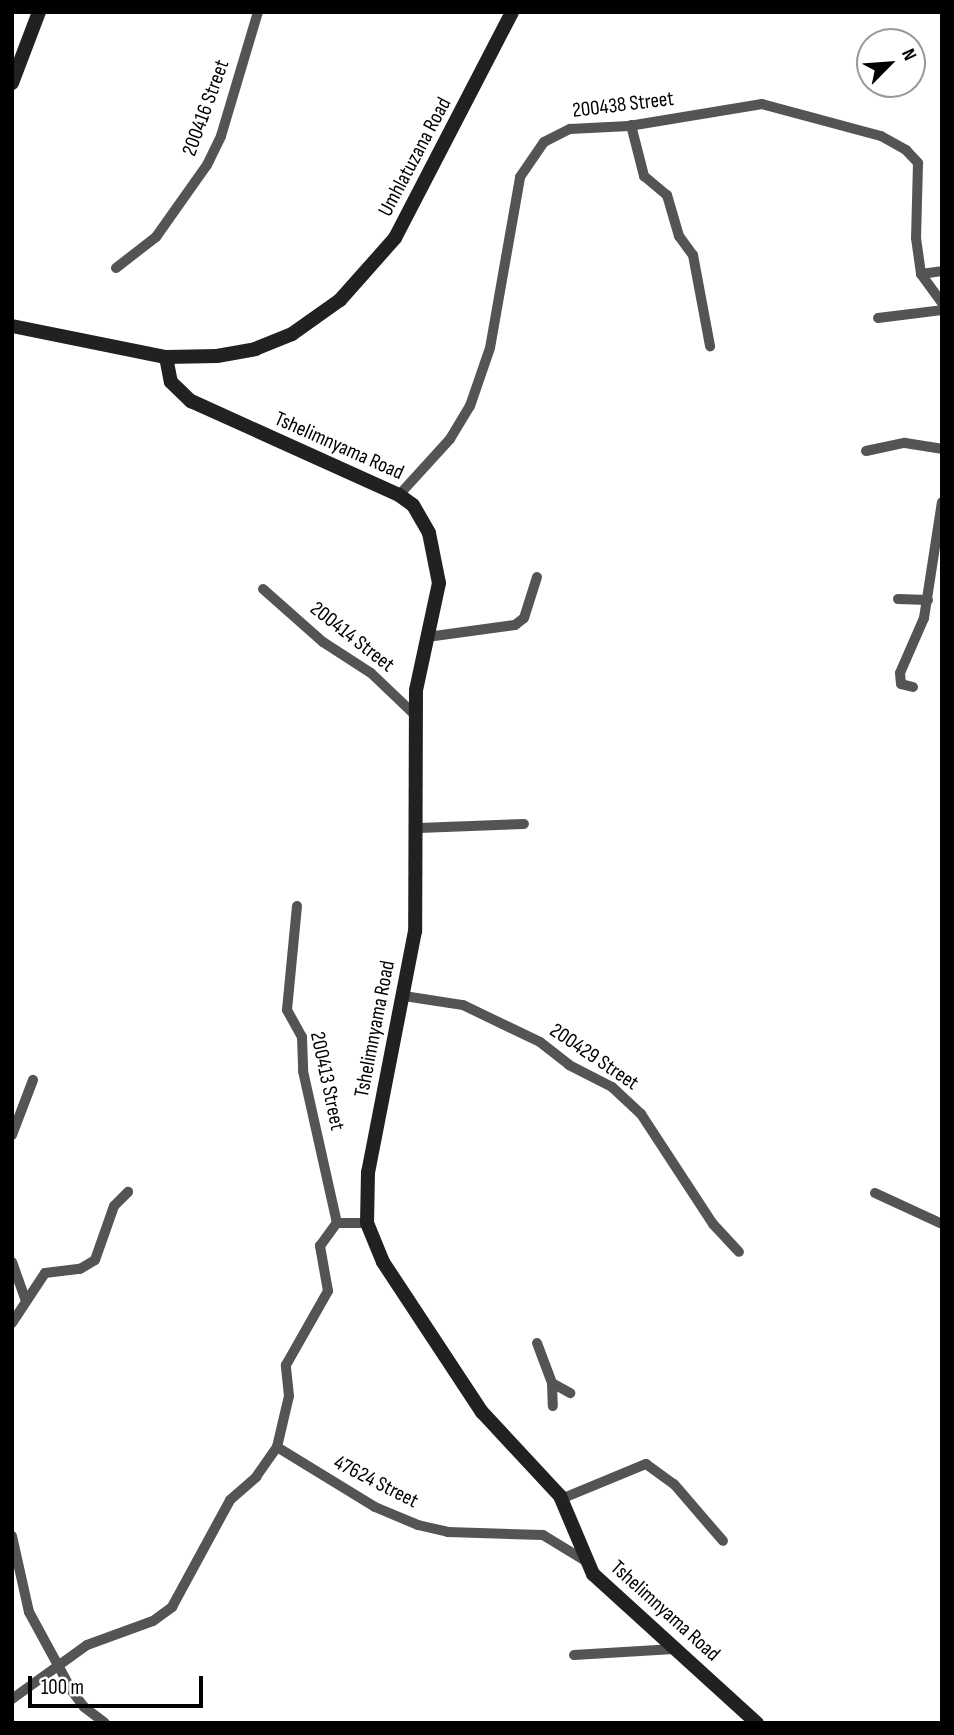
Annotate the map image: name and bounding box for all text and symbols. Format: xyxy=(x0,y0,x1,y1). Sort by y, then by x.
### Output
north arrow xyxy=(856,28,926,98)
text: N xyxy=(896,45,921,64)
street label: 200416 Street xyxy=(177,57,235,159)
street label: 200438 Street xyxy=(571,86,675,124)
street label: Umhlatuzana Road xyxy=(373,93,457,221)
street label: Tshelimnyama Road xyxy=(271,406,407,486)
street label: 200414 Street xyxy=(305,596,399,678)
street label: Tshelimnyama Road xyxy=(349,959,401,1099)
street label: 200429 Street xyxy=(545,1018,643,1096)
street label: 200413 Street xyxy=(304,1029,350,1133)
street label: 47624 Street xyxy=(330,1450,422,1514)
street label: Tshelimnyama Road xyxy=(605,1555,725,1667)
scale bar xyxy=(32,1662,206,1706)
text: 100 m xyxy=(41,1675,84,1700)

